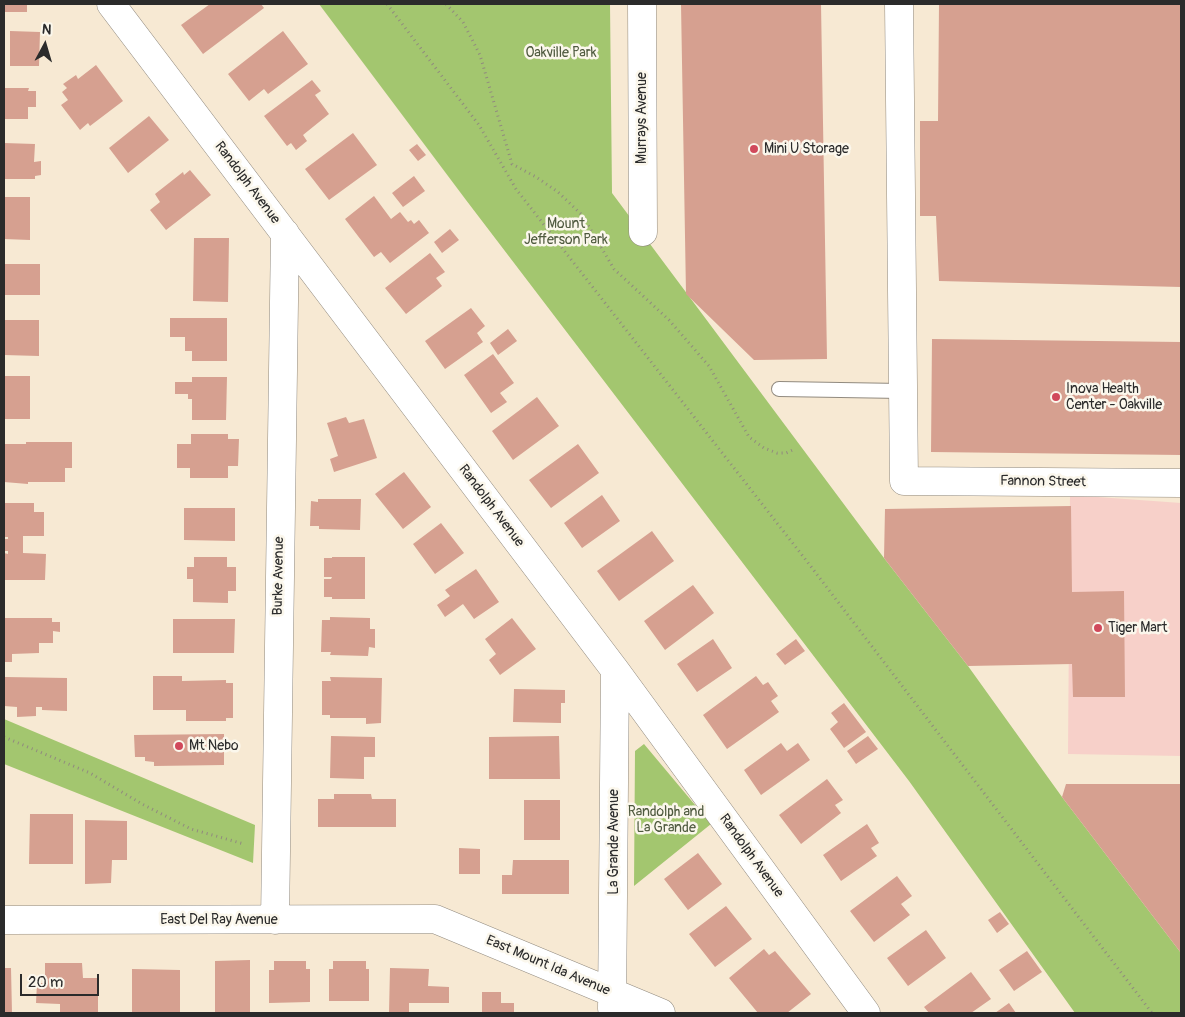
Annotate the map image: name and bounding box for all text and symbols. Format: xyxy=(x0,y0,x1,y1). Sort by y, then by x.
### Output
north arrow xyxy=(20,20,70,70)
text: N xyxy=(41,21,52,39)
park label: Oakville Park xyxy=(525,45,597,61)
street label: Murrays Avenue xyxy=(634,72,650,164)
street label: Randolph Avenue xyxy=(211,138,283,228)
place label: Mini U Storage xyxy=(764,141,849,157)
marker: Mini U Storage xyxy=(748,143,760,155)
park label: Mount Jefferson Park xyxy=(524,216,608,248)
place label: Inova Health Center - Oakville xyxy=(1066,381,1162,414)
marker: Inova Health Center - Oakville xyxy=(1050,391,1062,403)
street label: Randolph Avenue xyxy=(455,461,527,551)
street label: Fannon Street xyxy=(1000,473,1086,491)
street label: Burke Avenue xyxy=(270,536,288,616)
place label: Tiger Mart xyxy=(1108,620,1167,636)
marker: Tiger Mart xyxy=(1092,622,1104,634)
place label: Mt Nebo xyxy=(189,738,239,754)
marker: Mt Nebo xyxy=(173,740,185,752)
street label: La Grande Avenue xyxy=(606,789,622,895)
park label: Randolph and La Grande xyxy=(628,804,704,836)
street label: Randolph Avenue xyxy=(715,811,787,901)
street label: East Del Ray Avenue xyxy=(160,912,278,928)
street label: East Mount Ida Avenue xyxy=(483,932,613,1000)
scale bar xyxy=(22,964,101,996)
text: 20 m xyxy=(28,973,63,992)

